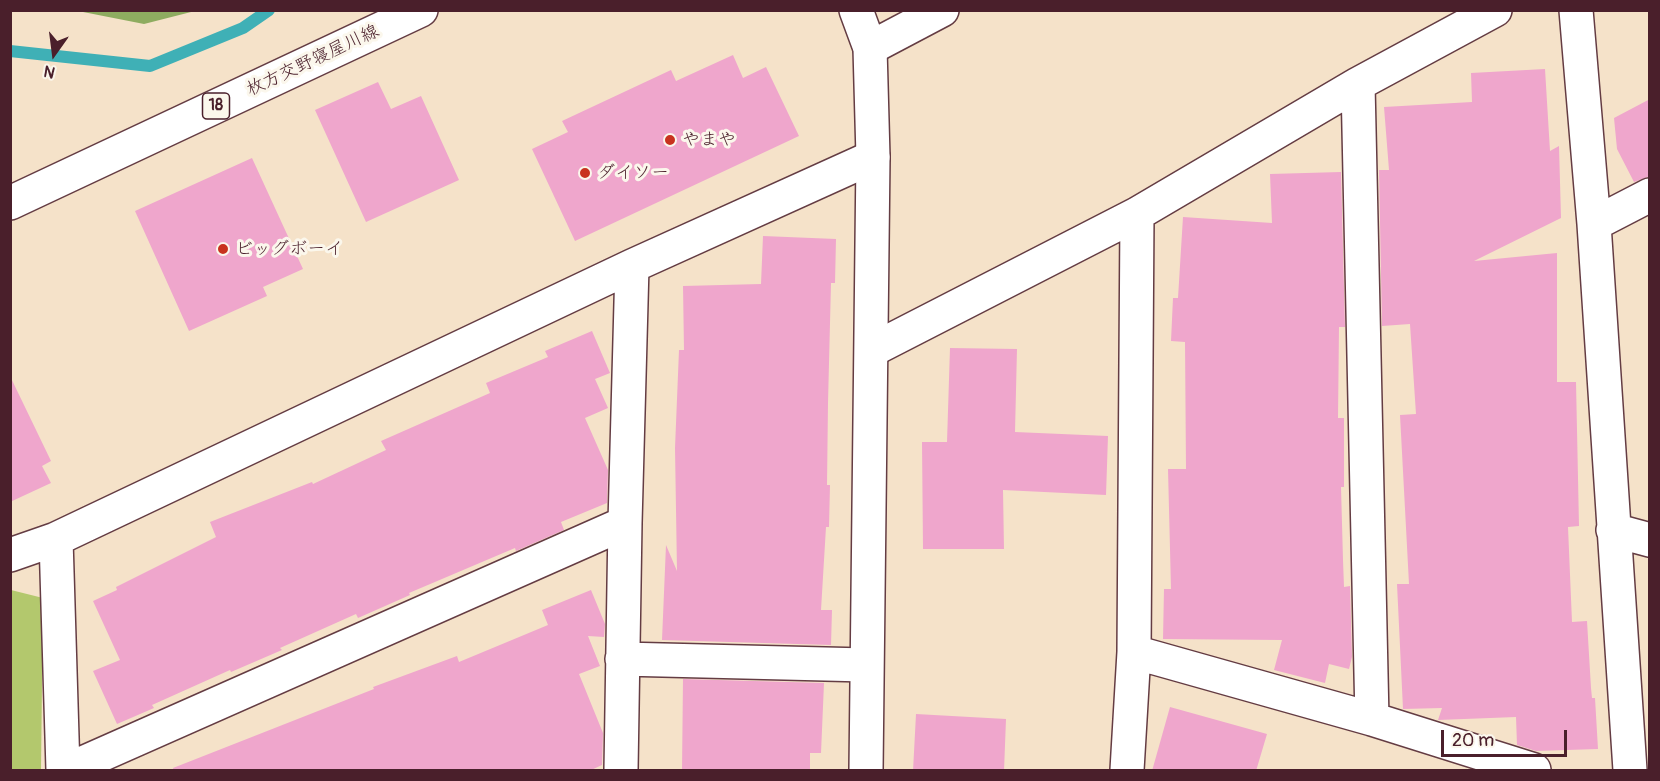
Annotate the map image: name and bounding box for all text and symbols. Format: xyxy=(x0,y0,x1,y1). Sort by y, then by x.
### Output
street label: 枚方交野寝屋川線 xyxy=(243,21,383,101)
north arrow xyxy=(24,24,84,84)
text: N xyxy=(42,60,57,82)
road number: 18 xyxy=(202,93,230,119)
place label: やまや xyxy=(682,129,736,151)
marker: やまや xyxy=(663,133,677,147)
place label: ダイソー xyxy=(597,162,669,184)
marker: ダイソー xyxy=(578,166,592,180)
place label: ビッグボーイ xyxy=(235,238,343,260)
marker: ビッグボーイ xyxy=(216,242,230,256)
scale bar xyxy=(1444,718,1570,756)
text: 20 m xyxy=(1452,729,1494,752)

